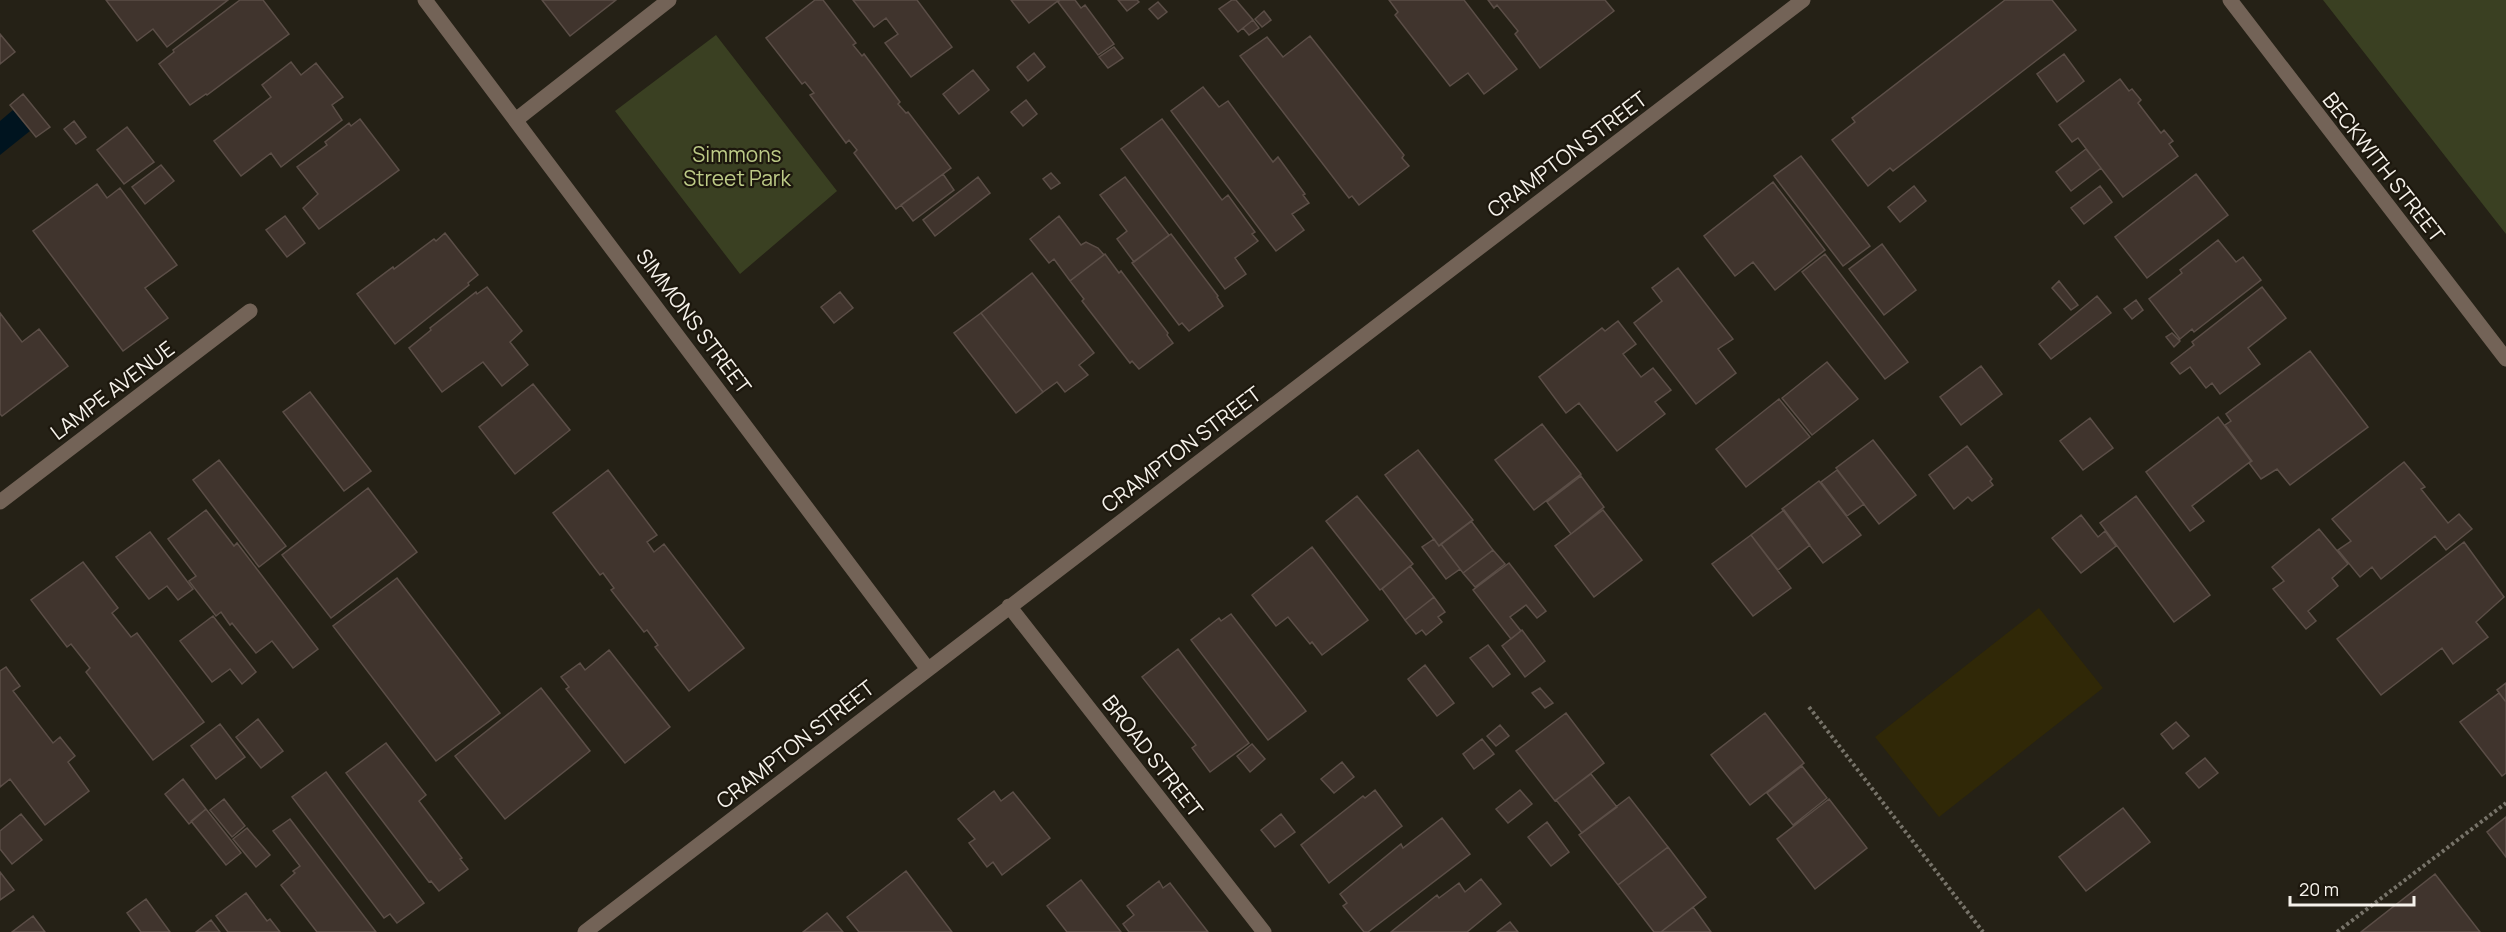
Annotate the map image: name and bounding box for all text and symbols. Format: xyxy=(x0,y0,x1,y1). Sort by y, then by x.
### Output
street label: CRAMPTON STREET xyxy=(1481,84,1653,223)
street label: BECKWITH STREET xyxy=(2317,86,2452,248)
park label: Simmons Street Park xyxy=(683,140,791,192)
street label: SIMMONS STREET xyxy=(630,243,758,400)
street label: LAMPE AVENUE xyxy=(44,334,180,446)
street label: CRAMPTON STREET xyxy=(1095,379,1267,518)
street label: CRAMPTON STREET xyxy=(710,673,880,815)
street label: BROAD STREET xyxy=(1097,689,1210,823)
scale bar xyxy=(2290,869,2414,907)
text: 20 m xyxy=(2299,877,2339,901)

